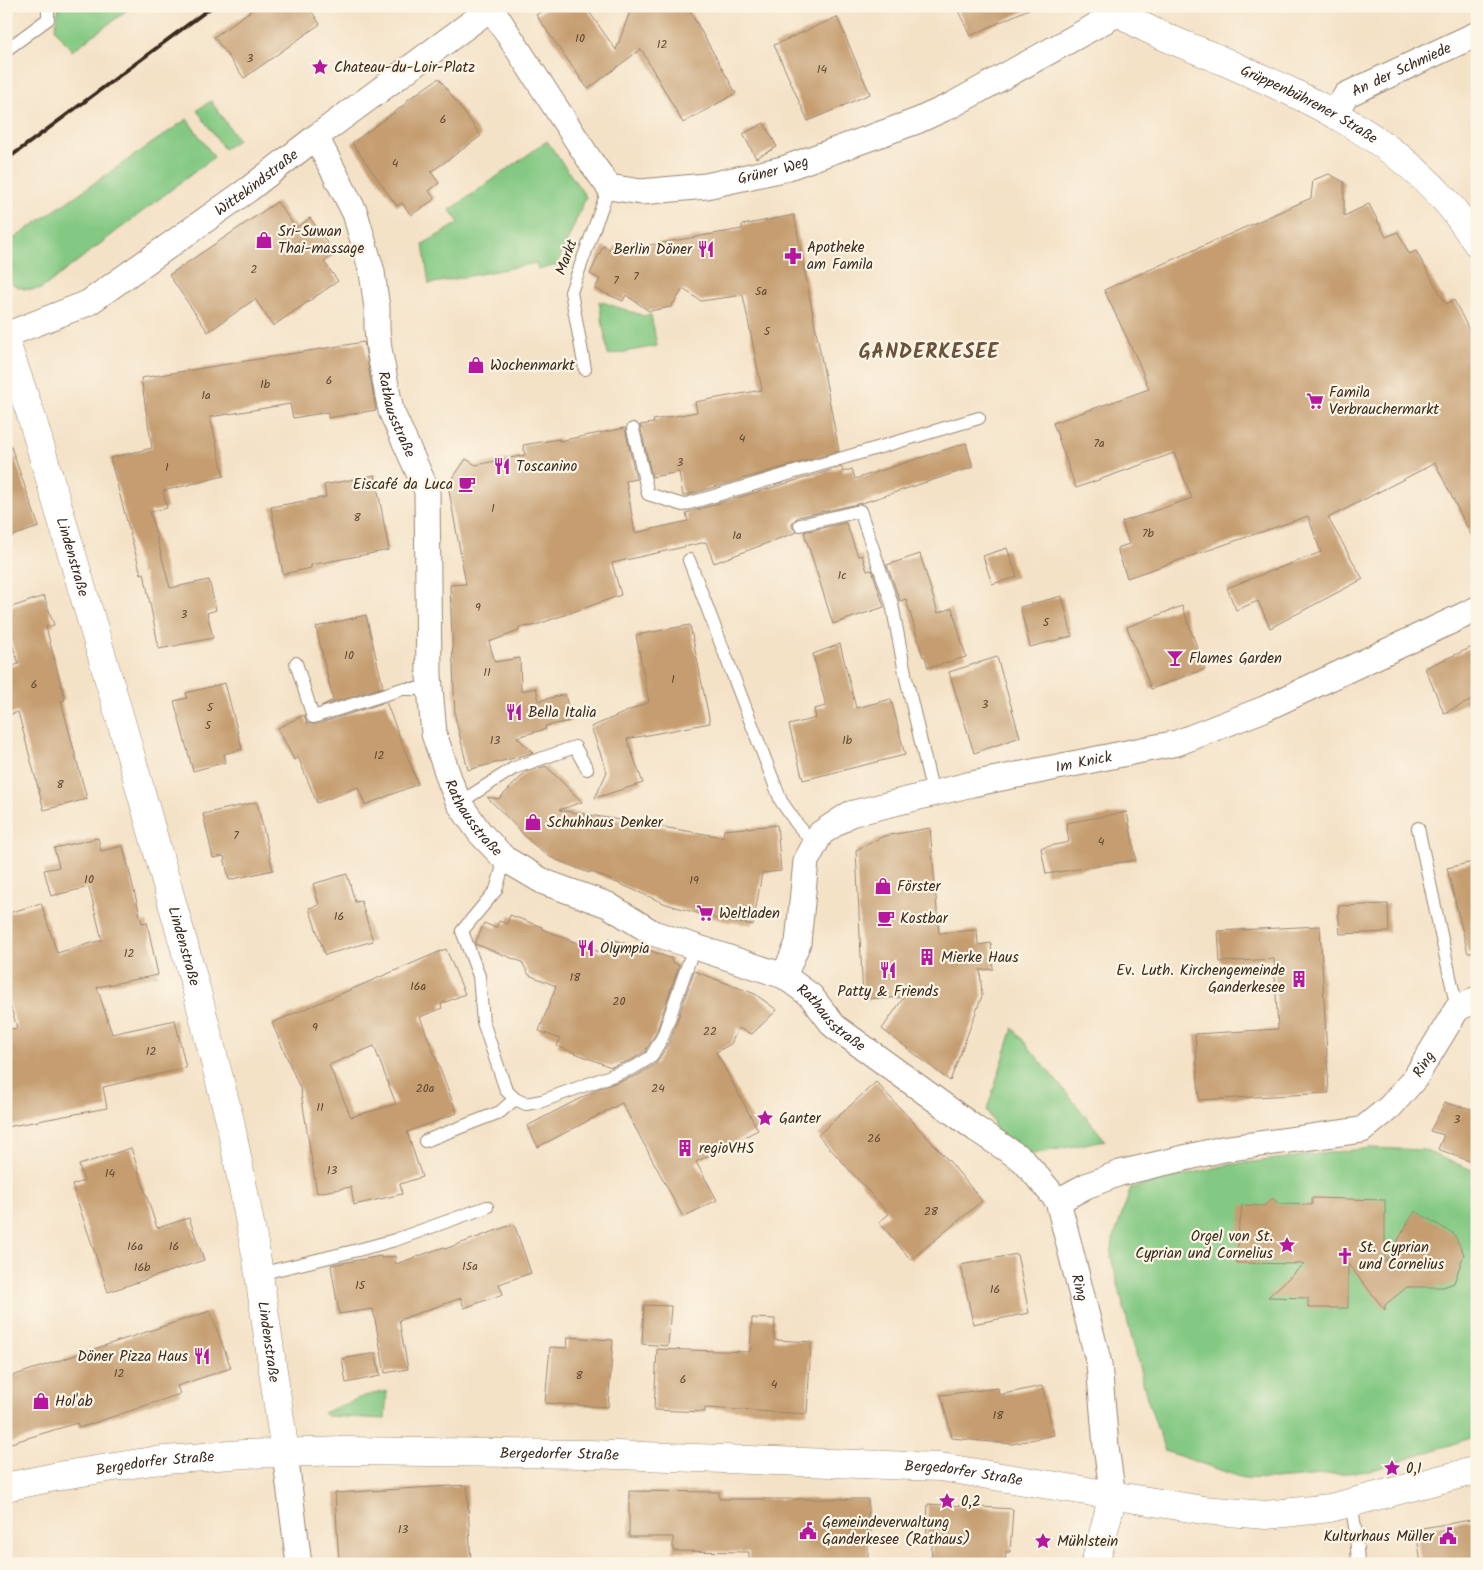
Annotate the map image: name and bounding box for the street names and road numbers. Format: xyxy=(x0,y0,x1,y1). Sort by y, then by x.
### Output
street label: An der Schmiede xyxy=(1348,36,1456,104)
street label: Grüppenbührener Straße xyxy=(1236,59,1382,151)
street label: Wittekindstraße xyxy=(210,144,304,223)
street label: Grüner Weg xyxy=(735,150,812,192)
street label: Markt xyxy=(549,236,585,279)
street label: Rathausstraße xyxy=(371,369,421,462)
street label: Lindenstraße xyxy=(49,514,95,600)
street label: Im Knick xyxy=(1053,745,1115,780)
street label: Rathausstraße xyxy=(437,776,508,863)
street label: Lindenstraße xyxy=(161,904,206,989)
street label: Rathausstraße xyxy=(791,978,871,1058)
street label: Ring xyxy=(1407,1047,1442,1083)
street label: Ring xyxy=(1064,1272,1094,1304)
street label: Lindenstraße xyxy=(250,1300,286,1384)
street label: Bergedorfer Straße xyxy=(500,1442,620,1468)
street label: Bergedorfer Straße xyxy=(94,1445,215,1483)
street label: Bergedorfer Straße xyxy=(904,1455,1025,1493)

